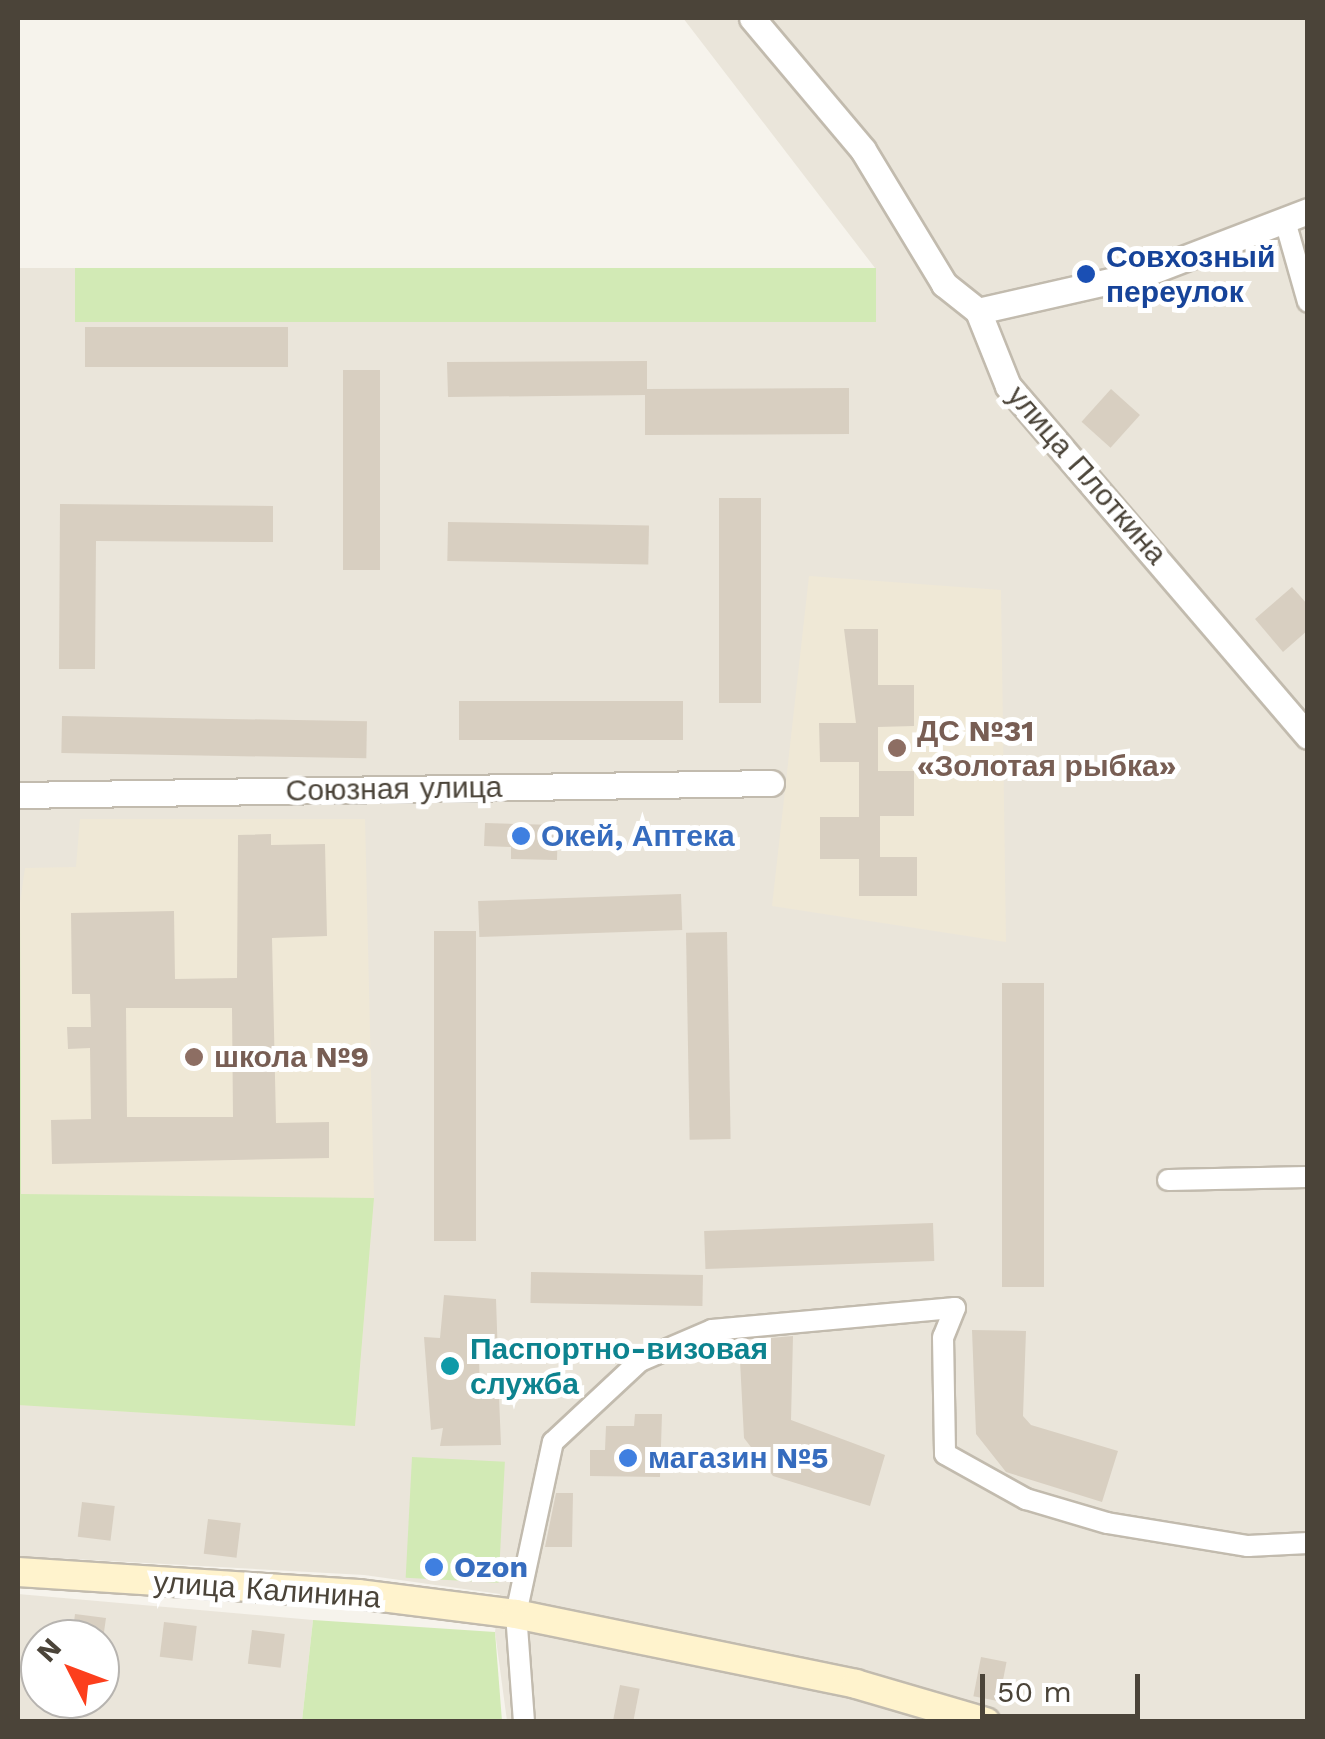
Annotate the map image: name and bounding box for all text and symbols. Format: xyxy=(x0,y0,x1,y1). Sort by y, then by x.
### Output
place label: Совхозный переулок xyxy=(1106,239,1275,310)
marker: Совхозный переулок xyxy=(1075,263,1097,285)
street label: улица Плоткина xyxy=(1000,378,1174,572)
place label: ДС №31 «Золотая рыбка» xyxy=(917,713,1176,784)
marker: ДС №31 «Золотая рыбка» xyxy=(886,737,908,759)
street label: Союзная улица xyxy=(285,769,503,809)
place label: Окей, Аптека xyxy=(541,818,735,854)
marker: Окей, Аптека xyxy=(510,825,532,847)
place label: школа №9 xyxy=(214,1039,369,1075)
marker: школа №9 xyxy=(183,1046,205,1068)
place label: Паспортно-визовая служба xyxy=(470,1331,768,1402)
marker: Паспортно-визовая служба xyxy=(439,1355,461,1377)
place label: магазин №5 xyxy=(648,1440,828,1476)
marker: магазин №5 xyxy=(617,1447,639,1469)
place label: Ozon xyxy=(454,1549,528,1585)
marker: Ozon xyxy=(423,1556,445,1578)
street label: улица Калинина xyxy=(152,1564,382,1616)
north arrow xyxy=(20,1619,120,1719)
text: N xyxy=(30,1631,68,1669)
scale bar xyxy=(985,1654,1145,1716)
text: 50 m xyxy=(997,1674,1072,1709)

